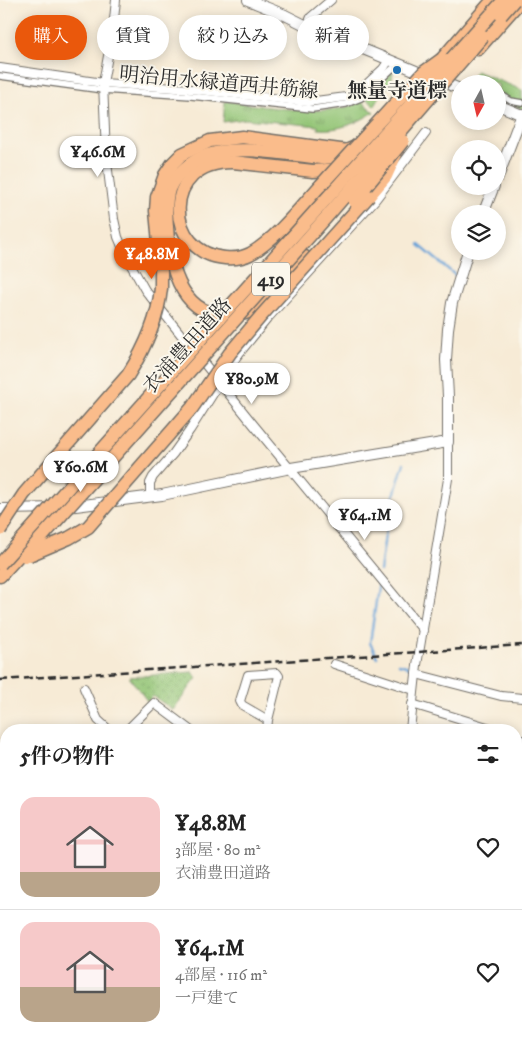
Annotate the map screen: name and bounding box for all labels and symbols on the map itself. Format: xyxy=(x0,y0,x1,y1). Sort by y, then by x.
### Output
street label: 明治用水緑道西井筋線 xyxy=(118,62,320,105)
marker: 無量寺道標 xyxy=(391,64,403,76)
north arrow xyxy=(451,75,506,130)
place label: 無量寺道標 xyxy=(347,79,447,104)
pin: ¥46.6M xyxy=(57,136,139,178)
pin: ¥48.8M xyxy=(111,238,193,280)
road number: 419 xyxy=(252,262,290,296)
street label: 衣浦豊田道路 xyxy=(139,293,238,399)
pin: ¥80.9M xyxy=(211,362,293,405)
pin: ¥60.6M xyxy=(40,450,122,493)
pin: ¥64.1M xyxy=(324,498,406,541)

